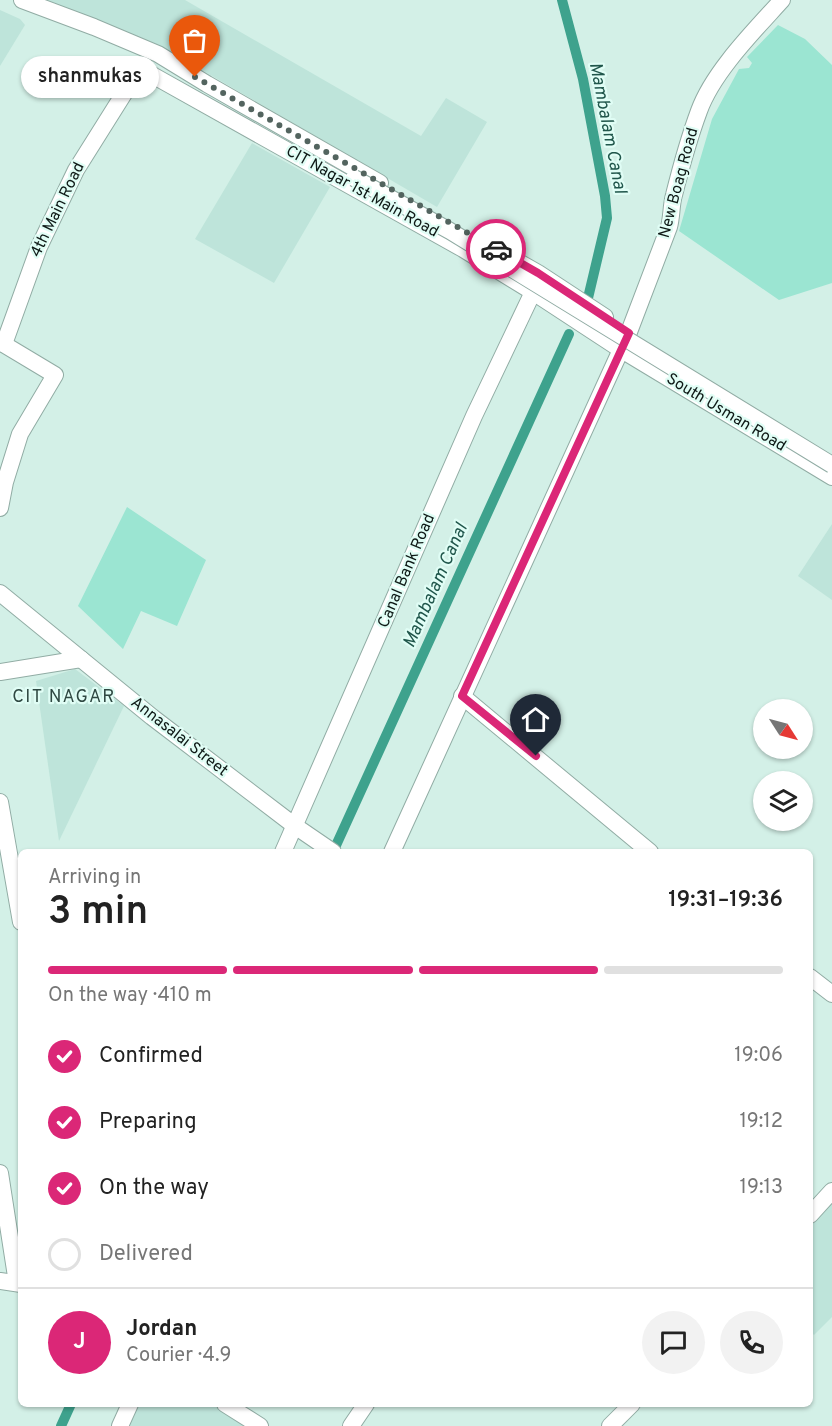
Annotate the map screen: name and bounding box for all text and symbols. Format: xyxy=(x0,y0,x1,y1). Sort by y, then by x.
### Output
pin xyxy=(169,15,220,77)
icon: bag xyxy=(178,24,211,57)
callout: shanmukas xyxy=(21,56,159,98)
water label: Mambalam Canal xyxy=(583,60,631,197)
text: shanmukas xyxy=(38,64,142,90)
street label: New Boag Road xyxy=(655,126,703,240)
street label: CIT Nagar 1st Main Road xyxy=(282,142,442,242)
street label: 4th Main Road xyxy=(26,159,90,261)
courier xyxy=(466,219,526,279)
icon: car xyxy=(480,233,513,266)
street label: South Usman Road xyxy=(662,369,790,457)
street label: Canal Bank Road xyxy=(374,511,440,631)
water label: Mambalam Canal xyxy=(398,519,474,652)
district label: CIT NAGAR xyxy=(12,686,116,709)
street label: Annasalai Street xyxy=(126,693,232,781)
pin xyxy=(510,694,561,756)
north arrow xyxy=(753,699,813,759)
map controls xyxy=(753,699,813,831)
icon: home xyxy=(519,703,552,736)
button: layers xyxy=(753,771,813,831)
text: Arriving in xyxy=(48,865,141,891)
text: 19:31–19:36 xyxy=(668,887,783,914)
text: 3 min xyxy=(48,889,148,938)
text: On the way · 410 m xyxy=(48,983,212,1009)
icon: check xyxy=(48,1040,81,1073)
text: Confirmed xyxy=(99,1043,203,1070)
text: 19:06 xyxy=(734,1043,783,1069)
icon: check xyxy=(48,1106,81,1139)
text: Preparing xyxy=(99,1109,197,1136)
text: 19:12 xyxy=(739,1109,783,1135)
icon: check xyxy=(48,1172,81,1205)
text: On the way xyxy=(99,1175,209,1202)
text: 19:13 xyxy=(740,1175,783,1201)
text: Delivered xyxy=(99,1241,193,1268)
button: chat xyxy=(642,1311,705,1374)
button: phone xyxy=(720,1311,783,1374)
text: Jordan xyxy=(126,1316,197,1343)
text: J xyxy=(73,1329,86,1356)
text: Courier · 4.9 xyxy=(126,1343,231,1369)

